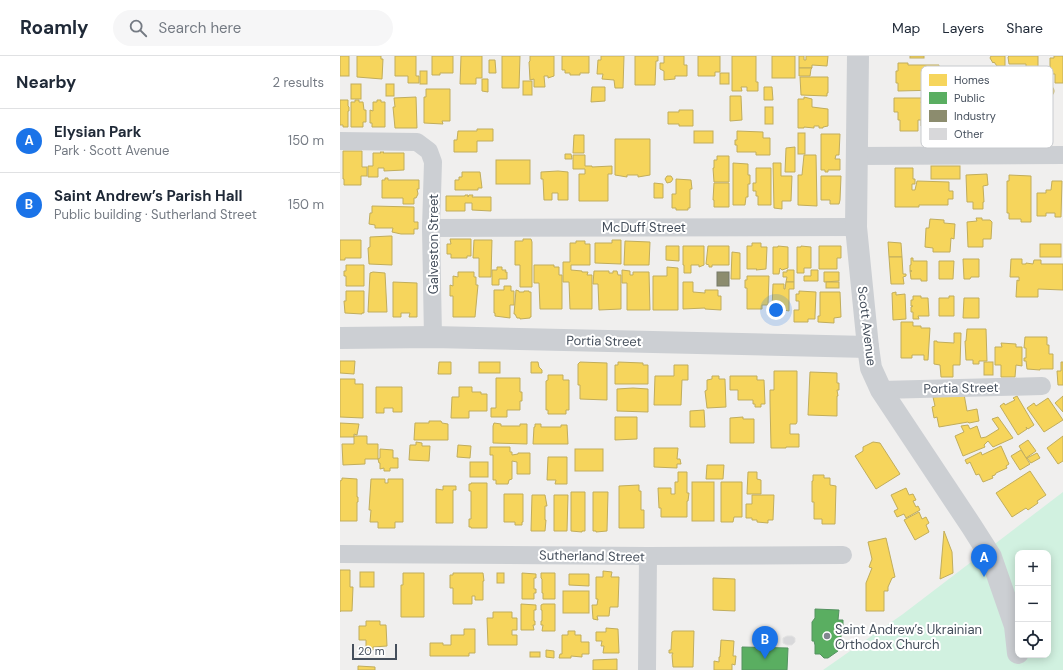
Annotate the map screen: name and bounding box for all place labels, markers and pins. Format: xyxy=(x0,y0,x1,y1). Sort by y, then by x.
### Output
pin: A xyxy=(971,544,997,577)
place label: Saint Andrew’s Ukrainian Orthodox Church xyxy=(835,621,982,653)
pin: B xyxy=(752,626,778,659)
marker: Saint Andrew’s Ukrainian Orthodox Church xyxy=(822,631,832,641)

